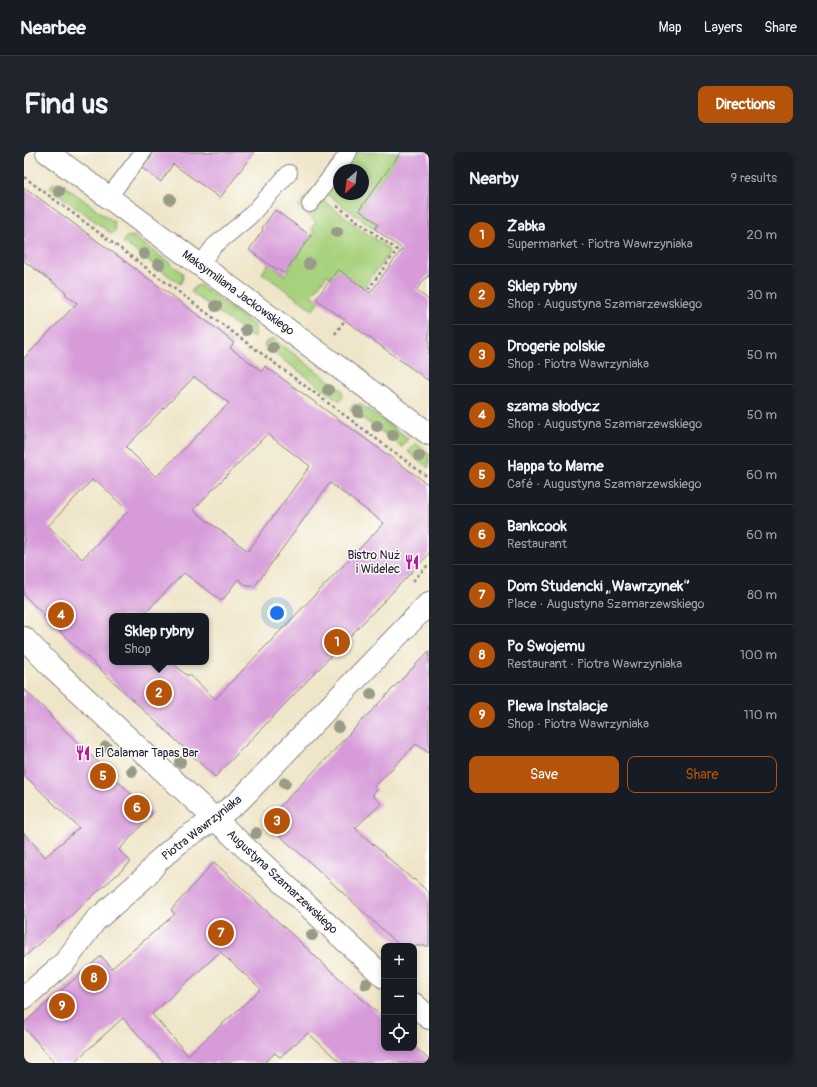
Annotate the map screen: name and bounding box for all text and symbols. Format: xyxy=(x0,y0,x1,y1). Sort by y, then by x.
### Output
text: Nearbee xyxy=(20,16,86,40)
text: Map xyxy=(659,19,682,36)
text: Layers xyxy=(704,19,742,36)
text: Share xyxy=(764,19,797,36)
button: Directions xyxy=(698,86,793,123)
text: Find us xyxy=(24,87,108,122)
north arrow xyxy=(333,164,369,200)
text: Nearby xyxy=(469,168,518,189)
text: 9 results xyxy=(730,170,777,186)
text: Żabka xyxy=(507,217,545,236)
text: 1 xyxy=(479,227,485,243)
text: 20 m xyxy=(746,227,777,243)
text: Supermarket · Piotra Wawrzyniaka xyxy=(507,236,693,252)
street label: Maksymiliana Jackowskiego xyxy=(179,247,298,339)
text: Sklep rybny xyxy=(507,277,577,296)
text: 2 xyxy=(478,287,486,303)
text: 30 m xyxy=(747,287,777,303)
text: Shop · Augustyna Szamarzewskiego xyxy=(507,296,702,312)
text: Drogerie polskie xyxy=(507,337,605,356)
text: 3 xyxy=(478,347,486,363)
text: 50 m xyxy=(747,347,777,363)
text: Shop · Piotra Wawrzyniaka xyxy=(507,356,649,372)
text: szama słodycz xyxy=(507,397,600,416)
text: 4 xyxy=(478,407,486,423)
text: 50 m xyxy=(747,407,777,423)
text: Shop · Augustyna Szamarzewskiego xyxy=(507,416,702,432)
text: Happa to Mame xyxy=(507,457,604,476)
text: 5 xyxy=(478,467,486,483)
text: 60 m xyxy=(746,467,777,483)
text: Café · Augustyna Szamarzewskiego xyxy=(507,476,702,492)
text: Bankcook xyxy=(507,517,567,536)
text: 6 xyxy=(478,527,486,543)
text: 60 m xyxy=(746,527,777,543)
text: Restaurant xyxy=(507,536,567,552)
place label: Bistro Nuż i Widelec xyxy=(347,548,400,577)
restaurant icon: Bistro Nuż i Widelec xyxy=(403,553,421,571)
text: Dom Studencki „Wawrzynek” xyxy=(507,577,690,596)
text: 7 xyxy=(479,587,485,603)
text: 80 m xyxy=(747,587,777,603)
text: Place · Augustyna Szamarzewskiego xyxy=(507,596,705,612)
pin: 4 xyxy=(48,600,74,630)
your location xyxy=(267,603,287,623)
popup xyxy=(109,613,209,665)
text: Sklep rybny xyxy=(124,622,194,641)
pin: 1 xyxy=(324,627,350,657)
text: Po Swojemu xyxy=(507,637,585,656)
text: Shop xyxy=(124,641,151,657)
text: 8 xyxy=(479,647,485,663)
text: 100 m xyxy=(740,647,777,663)
text: Restaurant · Piotra Wawrzyniaka xyxy=(507,656,682,672)
pin: 2 xyxy=(146,678,172,708)
text: Plewa Instalacje xyxy=(507,697,608,716)
text: 9 xyxy=(479,707,485,723)
text: 110 m xyxy=(744,707,777,723)
text: Shop · Piotra Wawrzyniaka xyxy=(507,716,649,732)
restaurant icon: El Calamar Tapas Bar xyxy=(74,744,92,762)
place label: El Calamar Tapas Bar xyxy=(95,746,199,761)
button: Save xyxy=(469,756,619,793)
button: Share xyxy=(627,756,777,793)
pin: 5 xyxy=(90,761,116,791)
street label: Piotra Wawrzyniaka xyxy=(159,792,245,864)
pin: 6 xyxy=(124,793,150,823)
pin: 3 xyxy=(264,806,290,836)
street label: Augustyna Szamarzewskiego xyxy=(223,827,341,938)
pin: 7 xyxy=(208,918,234,948)
map controls xyxy=(381,943,417,1051)
button: + xyxy=(381,943,417,979)
pin: 8 xyxy=(81,963,107,993)
button: − xyxy=(381,979,417,1015)
pin: 9 xyxy=(49,991,75,1021)
button: locate xyxy=(381,1015,417,1051)

